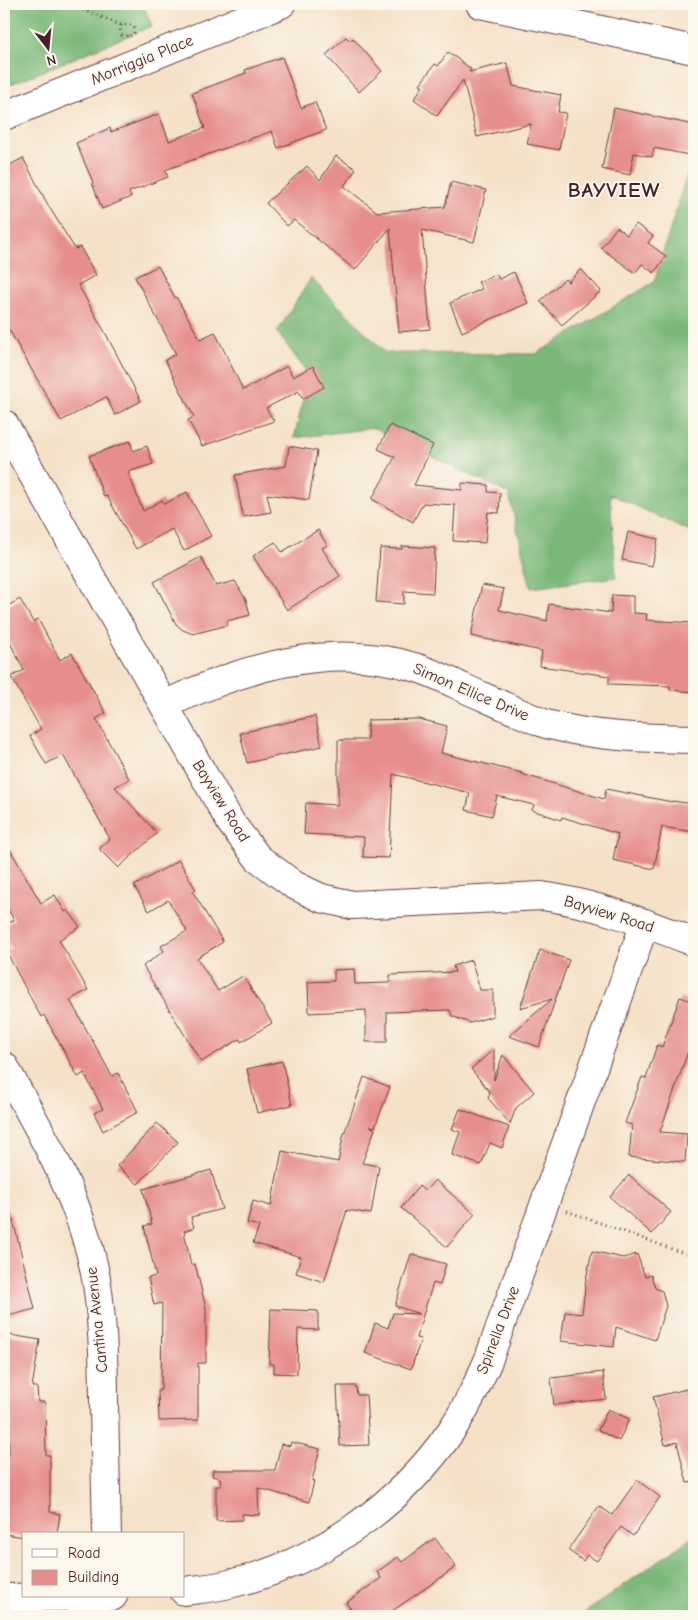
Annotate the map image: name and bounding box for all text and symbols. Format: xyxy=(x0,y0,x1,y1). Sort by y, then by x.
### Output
north arrow xyxy=(22,22,72,72)
street label: Morriggia Place xyxy=(88,31,196,89)
text: N xyxy=(45,51,58,69)
district label: BAYVIEW xyxy=(568,178,660,202)
street label: Simon Ellice Drive xyxy=(410,659,532,725)
street label: Bayview Road xyxy=(189,757,253,845)
street label: Bayview Road xyxy=(562,892,656,936)
street label: Cantina Avenue xyxy=(82,1266,112,1374)
street label: Spinella Drive xyxy=(473,1283,523,1377)
legend xyxy=(22,1532,185,1598)
text: Road xyxy=(68,1544,100,1562)
text: Building xyxy=(68,1568,119,1586)

